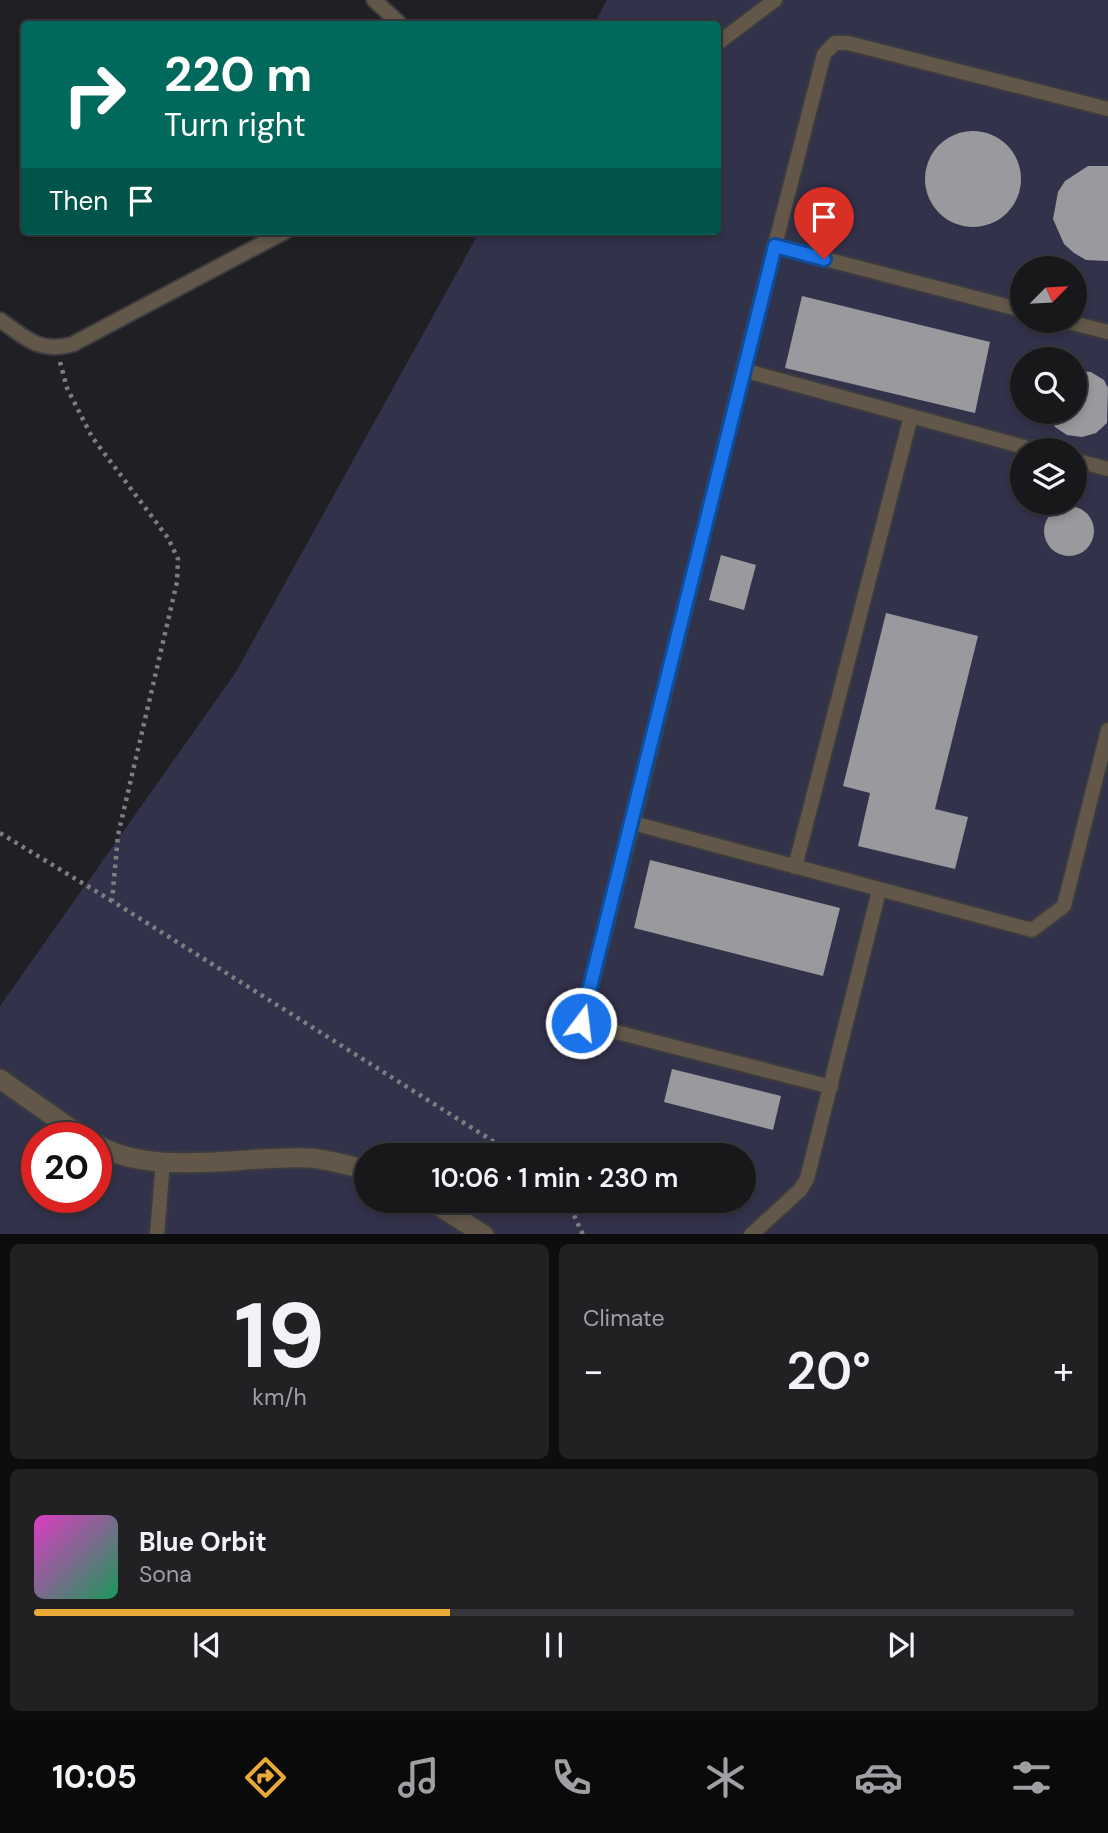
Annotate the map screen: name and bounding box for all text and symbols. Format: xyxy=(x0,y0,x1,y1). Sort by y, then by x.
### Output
text: 220 m xyxy=(164,42,312,106)
icon: right xyxy=(49,49,140,140)
text: Turn right xyxy=(164,104,306,146)
icon: arrive xyxy=(122,182,160,220)
text: Then xyxy=(49,184,108,218)
pin xyxy=(794,187,854,259)
icon: arrive xyxy=(805,198,843,236)
north arrow xyxy=(1010,256,1087,332)
map controls xyxy=(1010,256,1087,515)
button: search xyxy=(1010,347,1087,424)
button: layers xyxy=(1010,438,1087,515)
position arrow xyxy=(544,986,618,1060)
speed limit sign: 20 xyxy=(21,1122,112,1213)
text: 10:06 · 1 min · 230 m xyxy=(432,1161,678,1195)
text: 19 xyxy=(234,1277,325,1395)
text: Climate xyxy=(583,1303,665,1333)
text: 20° xyxy=(786,1337,871,1405)
text: − xyxy=(583,1346,604,1396)
text: + xyxy=(1053,1346,1074,1396)
text: km/h xyxy=(252,1382,307,1412)
text: Blue Orbit xyxy=(139,1525,267,1559)
text: Sona xyxy=(139,1559,192,1589)
icon: previous xyxy=(188,1626,226,1664)
icon: pause xyxy=(535,1626,573,1664)
icon: next xyxy=(882,1626,920,1664)
icon: directions xyxy=(241,1753,290,1802)
icon: music xyxy=(394,1753,443,1802)
icon: phone xyxy=(547,1753,596,1802)
icon: climate xyxy=(701,1753,750,1802)
icon: car xyxy=(854,1753,903,1802)
icon: filters xyxy=(1007,1753,1056,1802)
text: 10:05 xyxy=(52,1756,137,1798)

